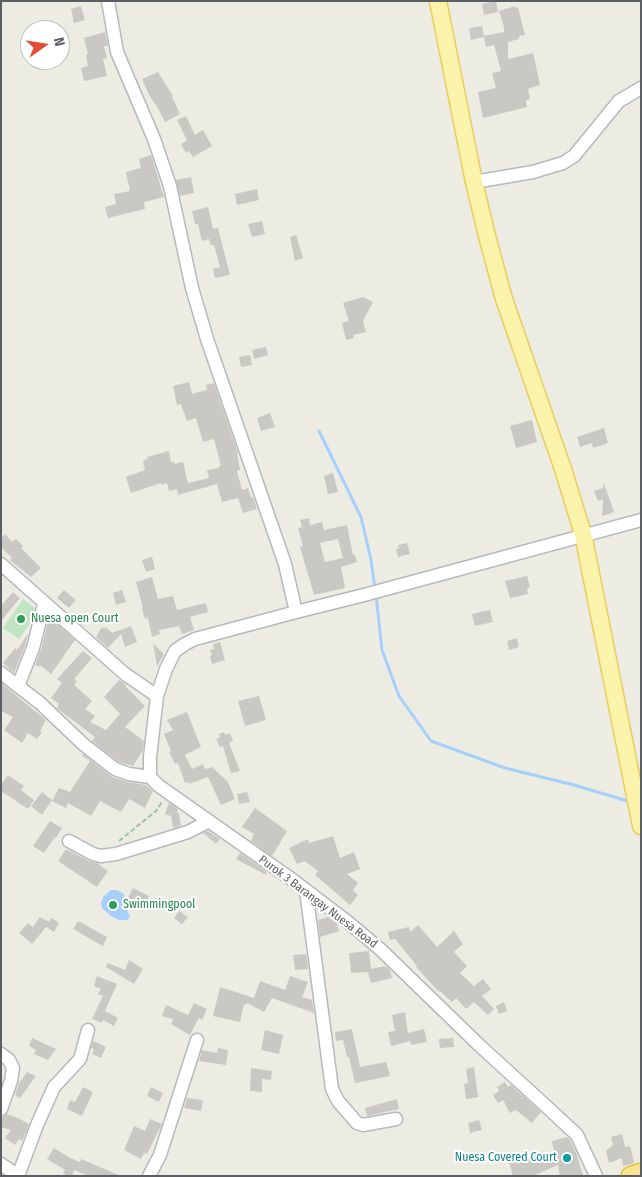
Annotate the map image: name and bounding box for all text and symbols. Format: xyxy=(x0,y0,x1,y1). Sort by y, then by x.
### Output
north arrow xyxy=(20,20,70,70)
text: N xyxy=(50,36,68,48)
place label: Nuesa open Court xyxy=(31,612,119,626)
marker: Nuesa open Court xyxy=(15,613,27,625)
street label: Purok 3 Barangay Nuesa Road xyxy=(256,853,380,951)
place label: Swimmingpool xyxy=(123,898,195,912)
marker: Swimmingpool xyxy=(107,899,119,911)
place label: Nuesa Covered Court xyxy=(455,1151,557,1165)
marker: Nuesa Covered Court xyxy=(561,1152,573,1164)

